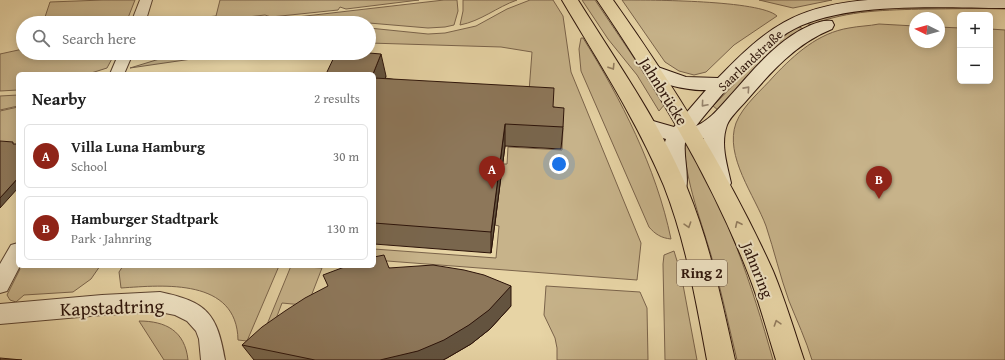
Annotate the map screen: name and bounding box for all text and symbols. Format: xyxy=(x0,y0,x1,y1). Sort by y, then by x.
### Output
north arrow xyxy=(909,12,945,48)
map controls xyxy=(957,12,993,84)
button: + xyxy=(957,12,993,48)
search box xyxy=(16,16,376,60)
street label: Saarlandstraße xyxy=(714,25,787,96)
icon: search xyxy=(30,27,52,49)
text: Search here xyxy=(62,28,136,49)
button: − xyxy=(957,48,993,84)
street label: Jahnbrücke xyxy=(633,51,694,130)
one-way arrow xyxy=(607,63,615,70)
text: Nearby xyxy=(32,86,86,111)
one-way arrow xyxy=(742,86,749,93)
text: 2 results xyxy=(314,89,360,108)
one-way arrow xyxy=(702,100,709,107)
text: Villa Luna Hamburg xyxy=(71,136,205,157)
text: A xyxy=(42,147,50,166)
text: 30 m xyxy=(333,147,359,166)
your location xyxy=(549,154,569,174)
pin: A xyxy=(479,156,505,189)
text: School xyxy=(71,157,107,176)
pin: B xyxy=(866,166,892,199)
text: Hamburger Stadtpark xyxy=(71,208,218,229)
text: B xyxy=(42,219,50,238)
text: 130 m xyxy=(327,219,359,238)
one-way arrow xyxy=(735,220,743,228)
one-way arrow xyxy=(683,221,692,228)
text: Park · Jahnring xyxy=(71,229,152,248)
street label: Jahnring xyxy=(735,236,780,302)
road number: Ring 2 xyxy=(677,260,727,286)
street label: Kapstadtring xyxy=(60,291,165,323)
one-way arrow xyxy=(774,320,782,327)

